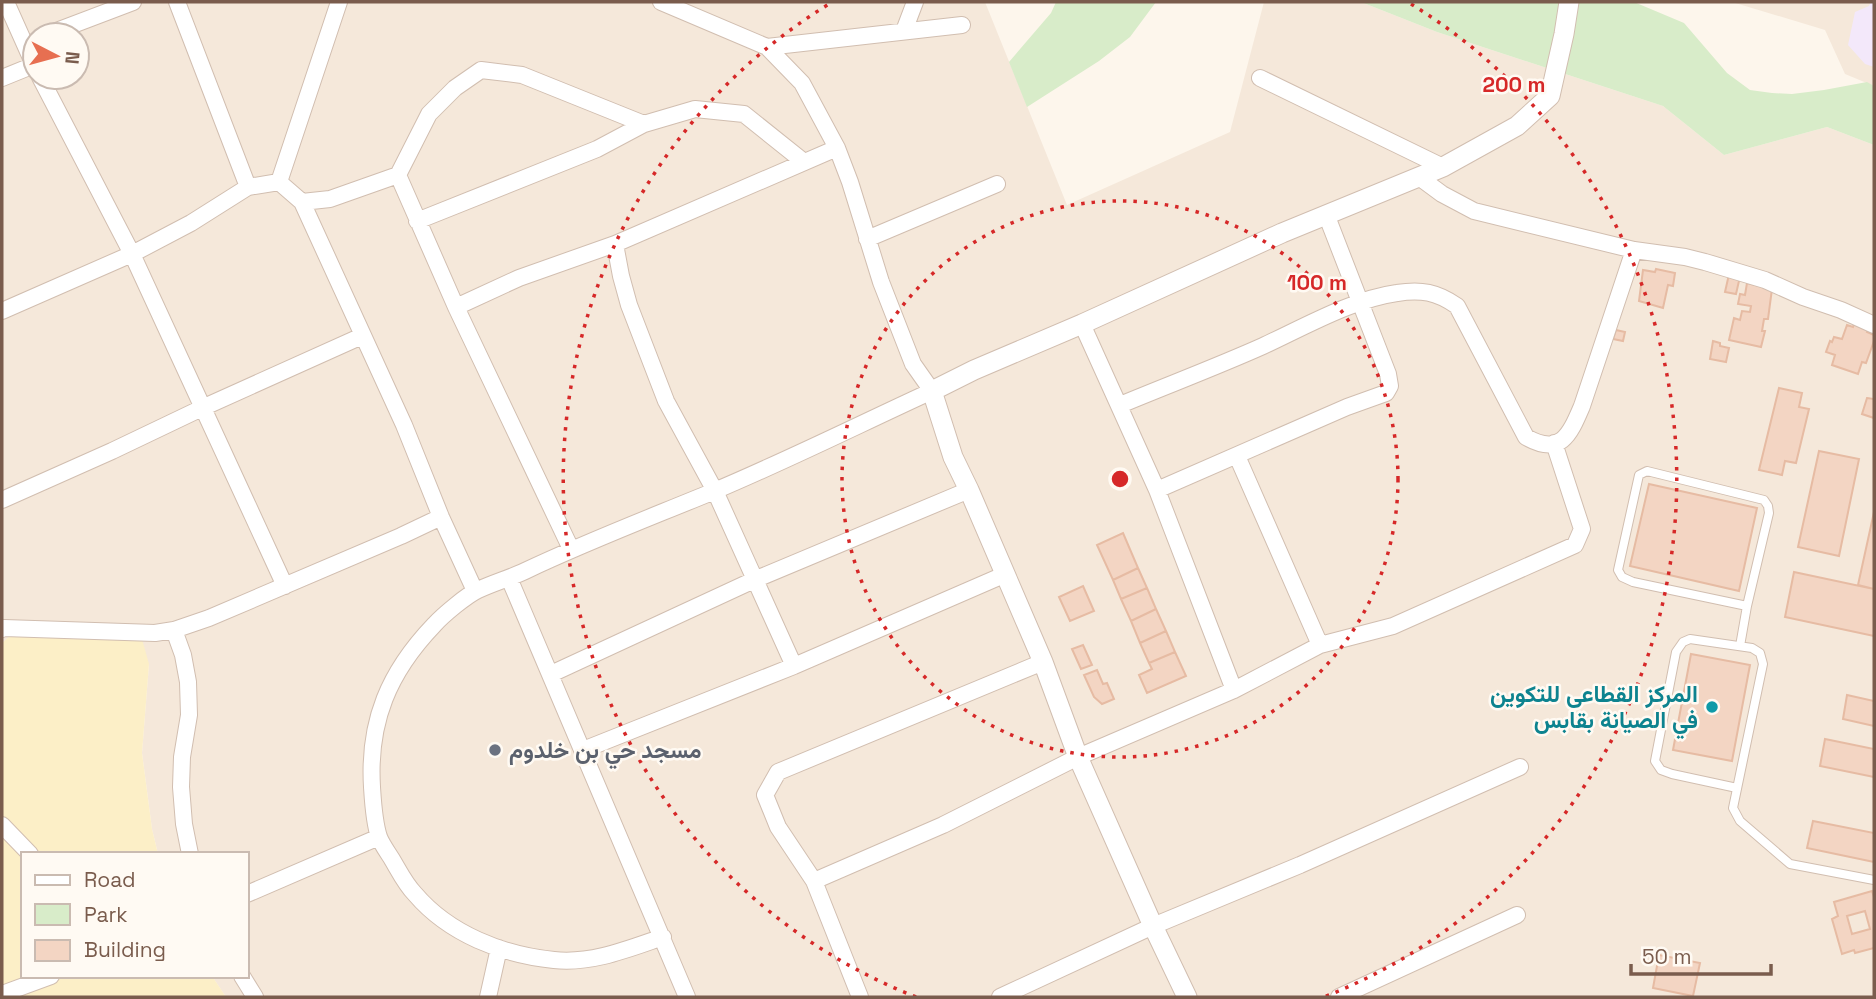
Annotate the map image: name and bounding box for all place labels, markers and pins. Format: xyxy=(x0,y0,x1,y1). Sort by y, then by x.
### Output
centre of rings xyxy=(1108,467,1132,491)
place label: المركز القطاعى للتكوين في الصيانة بقابس xyxy=(1490,679,1698,740)
marker: المركز القطاعى للتكوين في الصيانة بقابس xyxy=(1704,699,1720,715)
place label: مسجد حي بن خلدوم xyxy=(509,735,701,770)
marker: مسجد حي بن خلدوم xyxy=(487,742,503,758)

